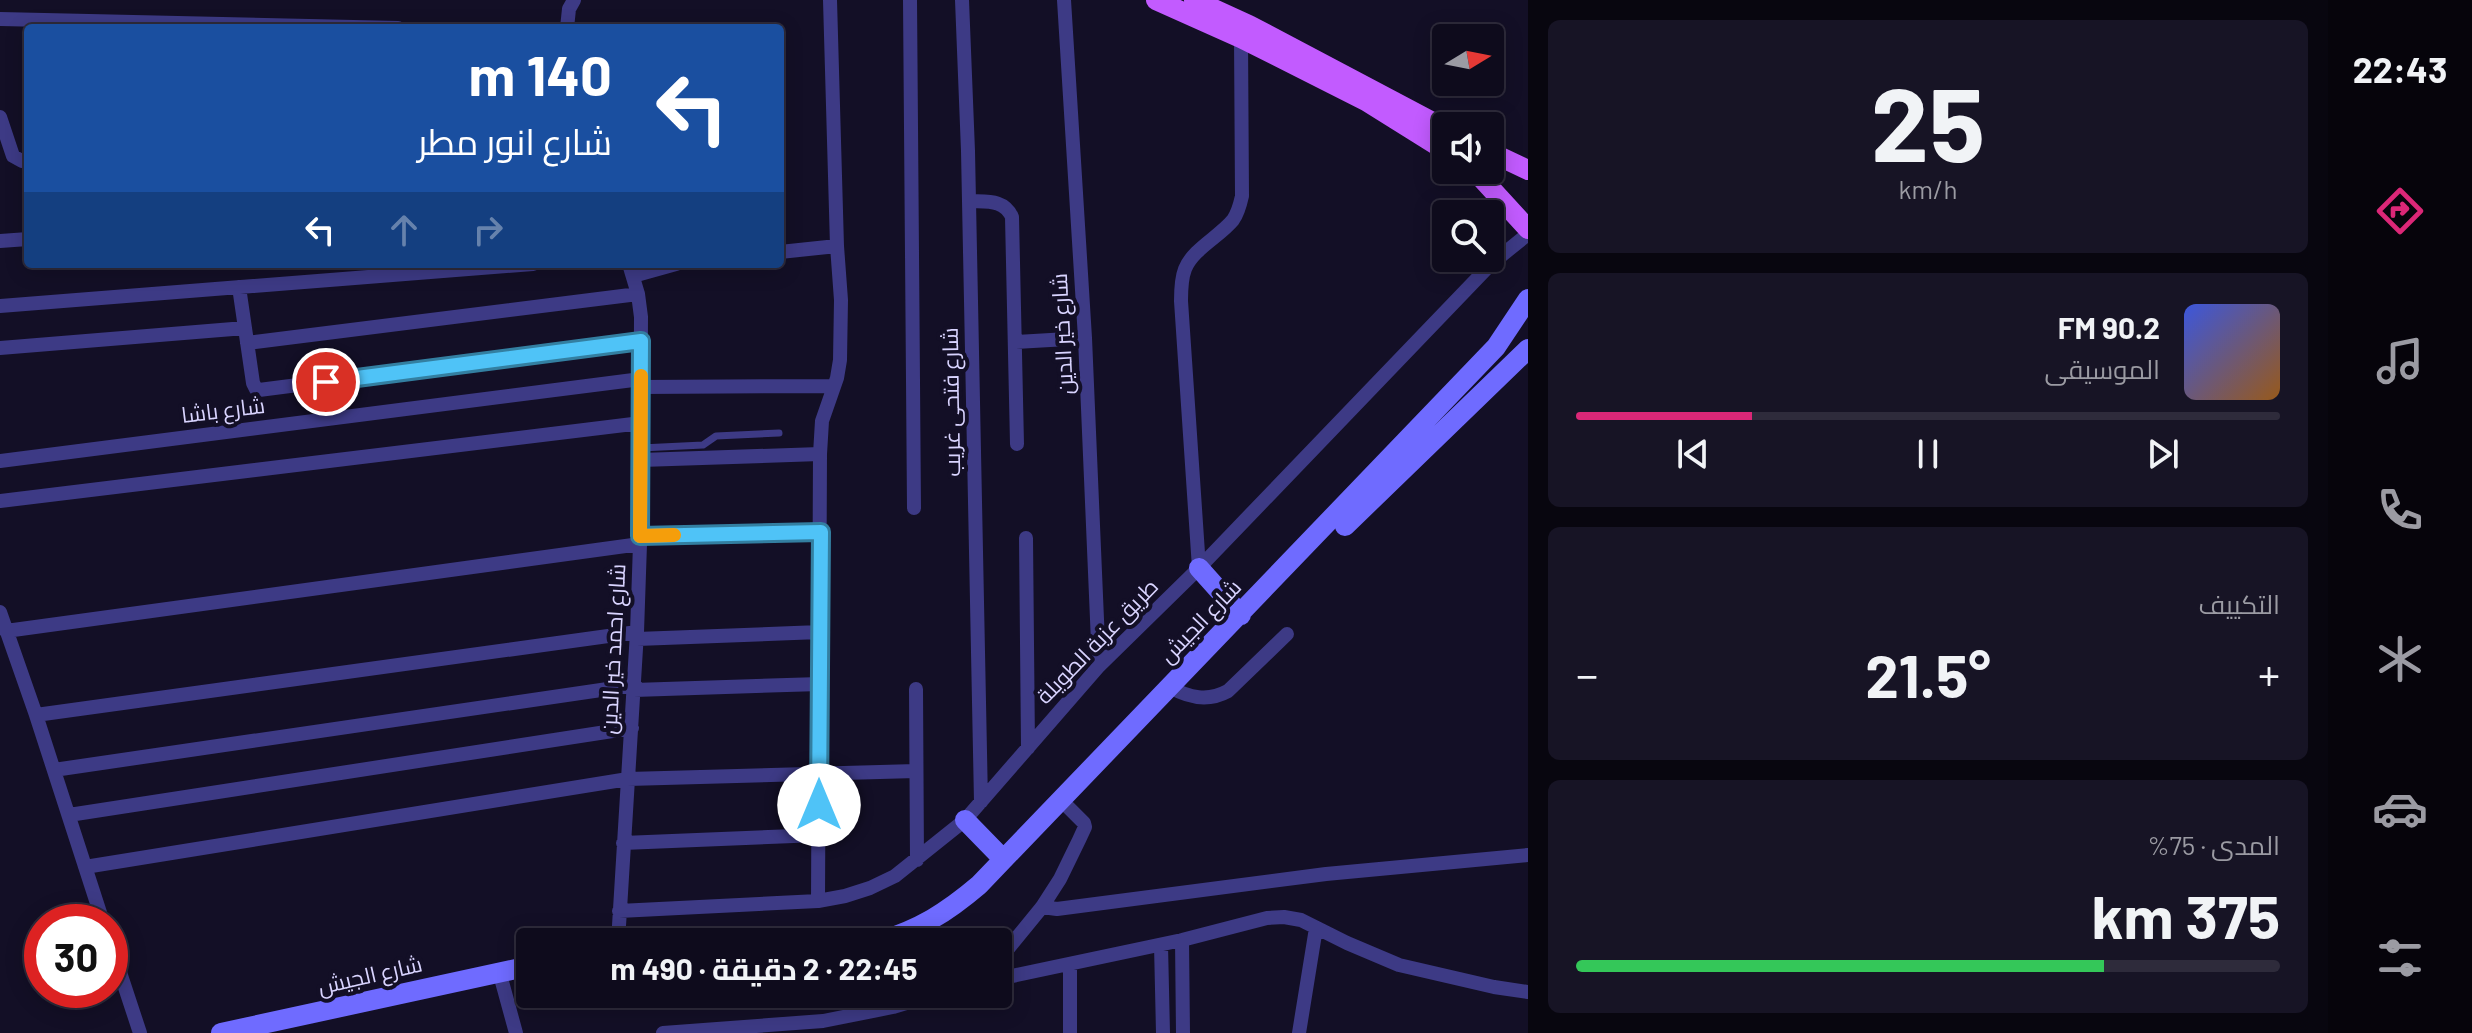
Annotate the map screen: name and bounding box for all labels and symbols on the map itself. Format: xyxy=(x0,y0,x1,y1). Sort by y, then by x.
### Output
north arrow xyxy=(1432,24,1504,96)
street label: شارع خير الدين xyxy=(1045,272,1080,395)
street label: شارع فتحى غريب xyxy=(936,327,967,477)
pin xyxy=(292,348,360,416)
street label: شارع باشا xyxy=(180,391,267,430)
street label: شارع احمد خير الدين xyxy=(595,563,632,735)
street label: طريق عزبة الطويلة xyxy=(1030,572,1164,710)
street label: شارع الجيش xyxy=(1153,573,1248,670)
position arrow xyxy=(777,763,861,847)
speed limit sign: 30 xyxy=(24,904,128,1008)
street label: شارع الجيش xyxy=(315,949,425,1002)

